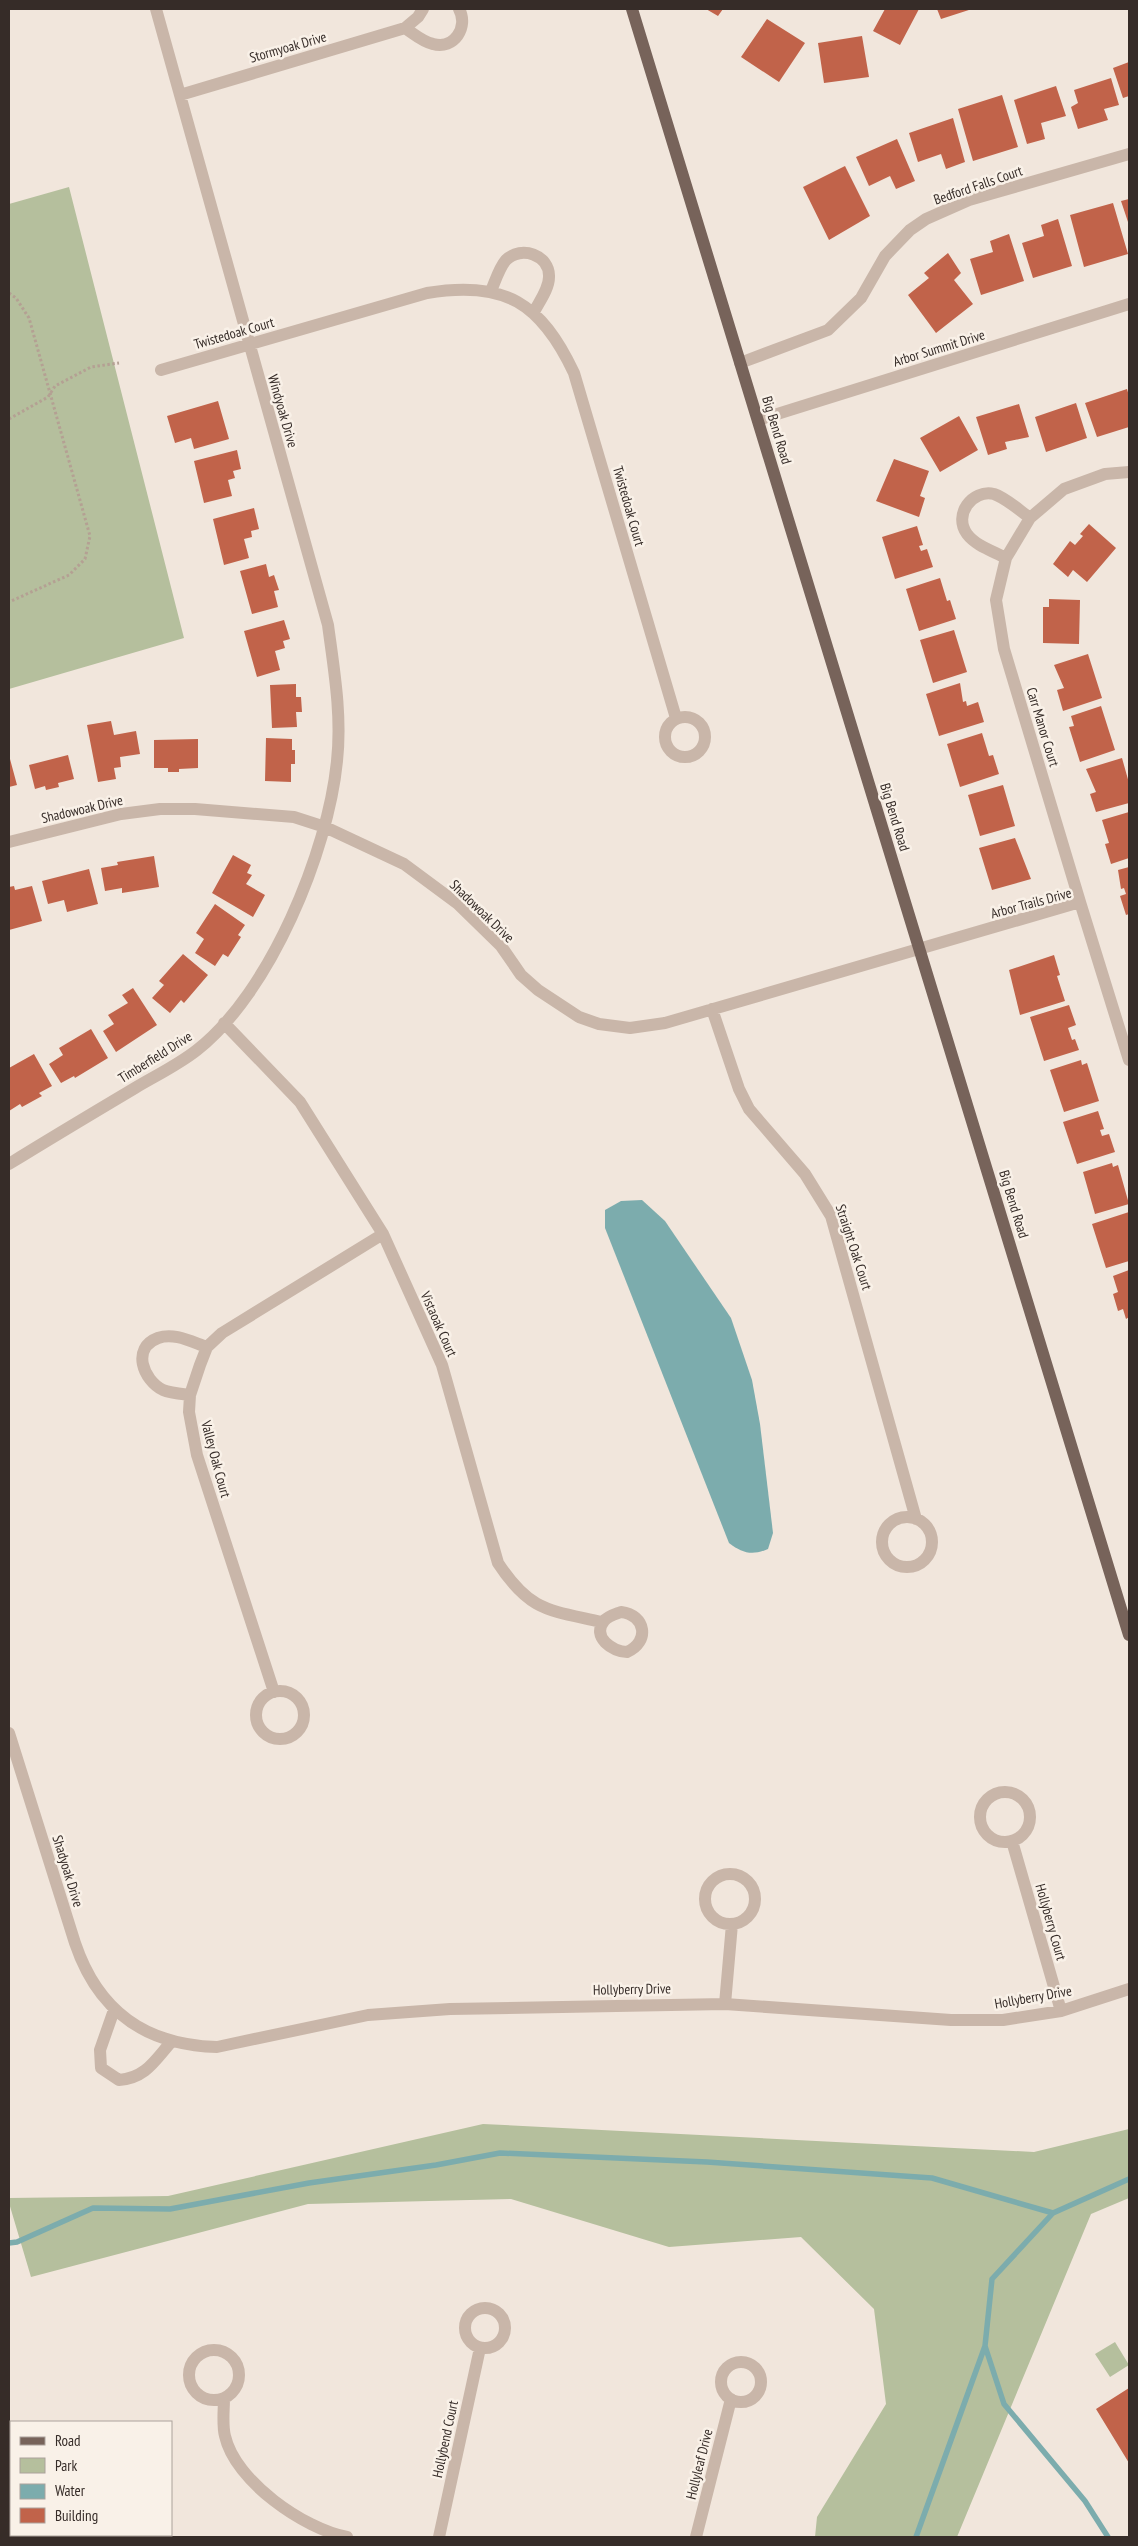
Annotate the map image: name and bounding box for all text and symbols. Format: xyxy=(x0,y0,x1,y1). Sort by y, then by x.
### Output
street label: Stormyoak Drive xyxy=(247,27,329,67)
street label: Bedford Falls Court xyxy=(931,161,1025,209)
street label: Twistedoak Court xyxy=(192,313,276,353)
street label: Arbor Summit Drive xyxy=(891,325,987,370)
street label: Windyoak Drive xyxy=(264,372,302,450)
street label: Big Bend Road xyxy=(758,394,796,466)
street label: Twistedoak Court xyxy=(609,464,649,548)
street label: Carr Manor Court xyxy=(1022,685,1064,769)
street label: Big Bend Road xyxy=(876,781,914,853)
street label: Shadowoak Drive xyxy=(40,791,125,827)
street label: Shadowoak Drive xyxy=(446,876,518,946)
street label: Arbor Trails Drive xyxy=(989,884,1074,922)
street label: Timberfield Drive xyxy=(115,1027,195,1087)
street label: Big Bend Road xyxy=(995,1168,1033,1240)
street label: Straight Oak Court xyxy=(832,1202,876,1292)
street label: Vistaoak Court xyxy=(416,1288,461,1360)
street label: Valley Oak Court xyxy=(197,1418,235,1500)
street label: Shadyoak Drive xyxy=(49,1833,88,1909)
street label: Hollyberry Court xyxy=(1031,1882,1071,1963)
street label: Hollyberry Drive xyxy=(593,1979,671,1999)
street label: Hollyberry Drive xyxy=(993,1981,1073,2013)
street label: Hollybend Court xyxy=(428,2399,462,2479)
legend xyxy=(10,2421,172,2536)
street label: Hollyleaf Drive xyxy=(682,2427,716,2501)
text: Road xyxy=(55,2431,81,2450)
text: Park xyxy=(55,2456,77,2475)
text: Water xyxy=(55,2481,86,2500)
text: Building xyxy=(55,2506,98,2525)

